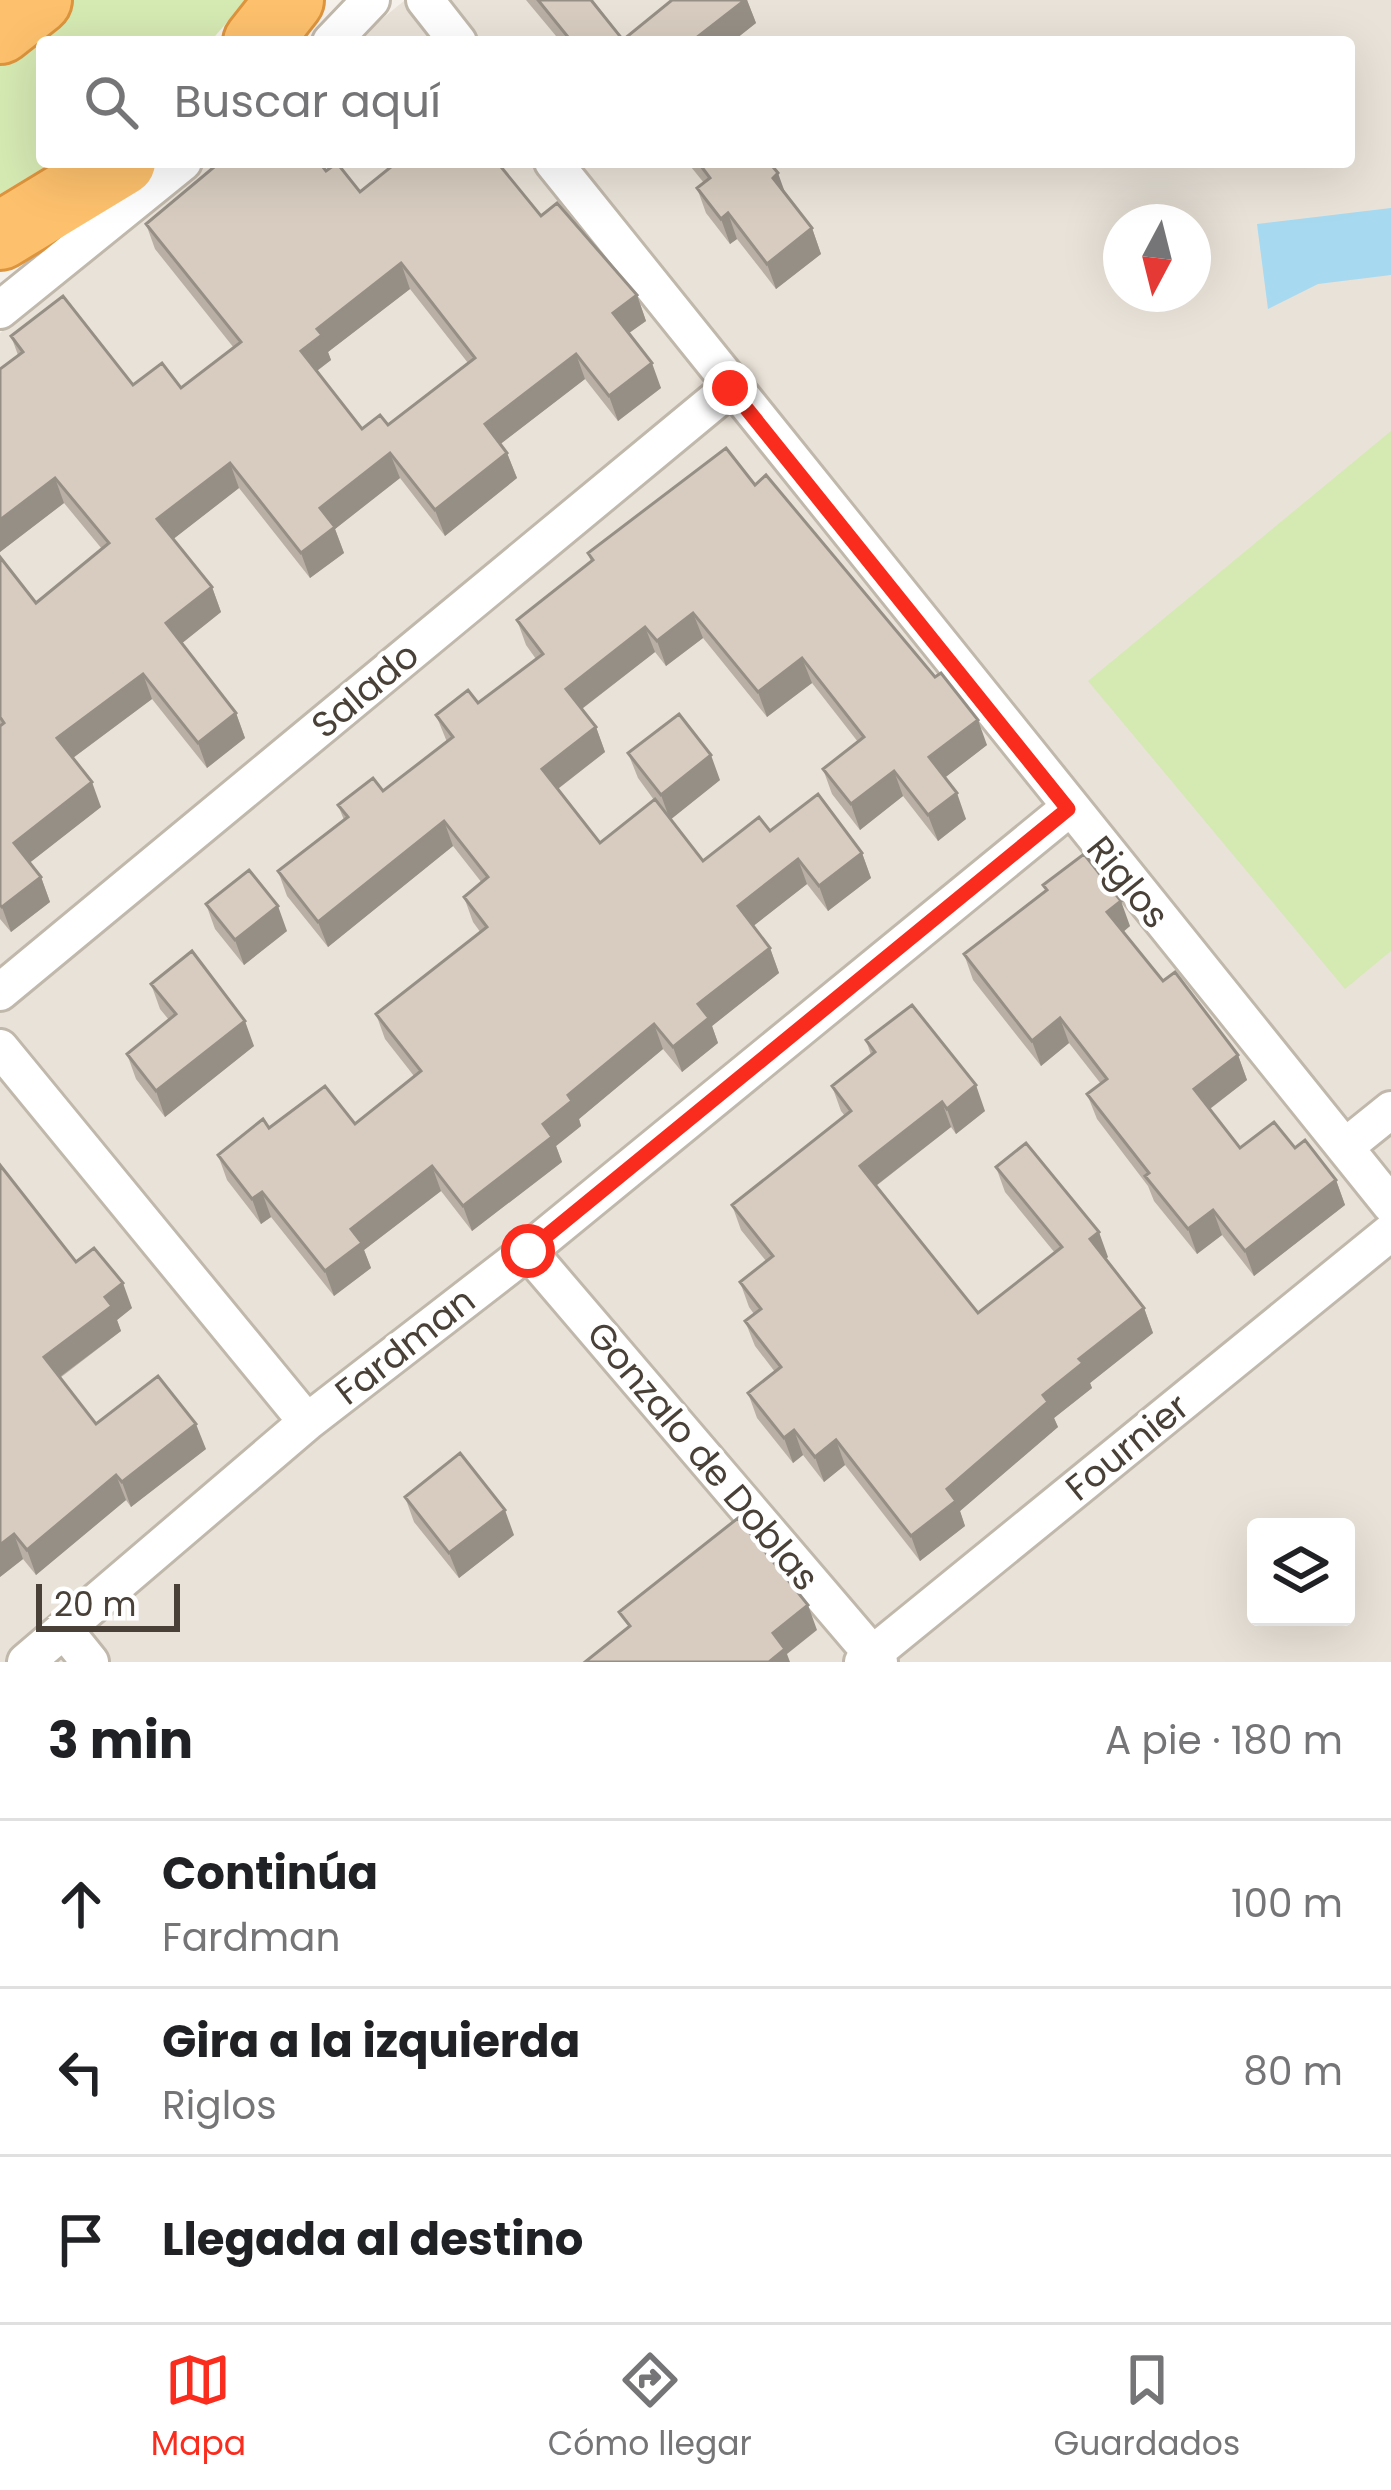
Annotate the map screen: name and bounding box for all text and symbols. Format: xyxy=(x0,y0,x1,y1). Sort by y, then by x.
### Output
search box xyxy=(36,36,1355,168)
icon: search xyxy=(78,69,144,135)
text: Buscar aquí xyxy=(174,70,441,133)
north arrow xyxy=(1103,204,1211,312)
route end xyxy=(703,361,757,415)
street label: Salado xyxy=(300,630,430,750)
street label: Riglos xyxy=(1075,825,1181,939)
route start xyxy=(501,1224,555,1278)
street label: Fardman xyxy=(324,1275,486,1417)
street label: Gonzalo de Doblas xyxy=(575,1310,831,1602)
street label: Fournier xyxy=(1054,1381,1200,1513)
map controls xyxy=(1247,1518,1355,1626)
button: layers xyxy=(1247,1518,1355,1626)
scale bar xyxy=(36,1578,180,1631)
text: 20 m xyxy=(54,1581,137,1628)
text: 3 min xyxy=(48,1704,193,1776)
text: A pie · 180 m xyxy=(1105,1713,1343,1768)
text: Continúa xyxy=(162,1842,378,1905)
icon: ahead xyxy=(48,1871,114,1937)
text: 100 m xyxy=(1231,1876,1343,1931)
text: Fardman xyxy=(162,1910,340,1965)
text: Gira a la izquierda xyxy=(162,2010,580,2073)
icon: left xyxy=(48,2039,114,2105)
text: 80 m xyxy=(1243,2044,1343,2099)
text: Riglos xyxy=(162,2078,277,2133)
icon: arrive xyxy=(48,2207,114,2273)
text: Llegada al destino xyxy=(162,2208,584,2271)
tab: Mapa xyxy=(151,2347,246,2469)
tab: Cómo llegar xyxy=(548,2347,752,2469)
tab: Guardados xyxy=(1054,2347,1240,2469)

